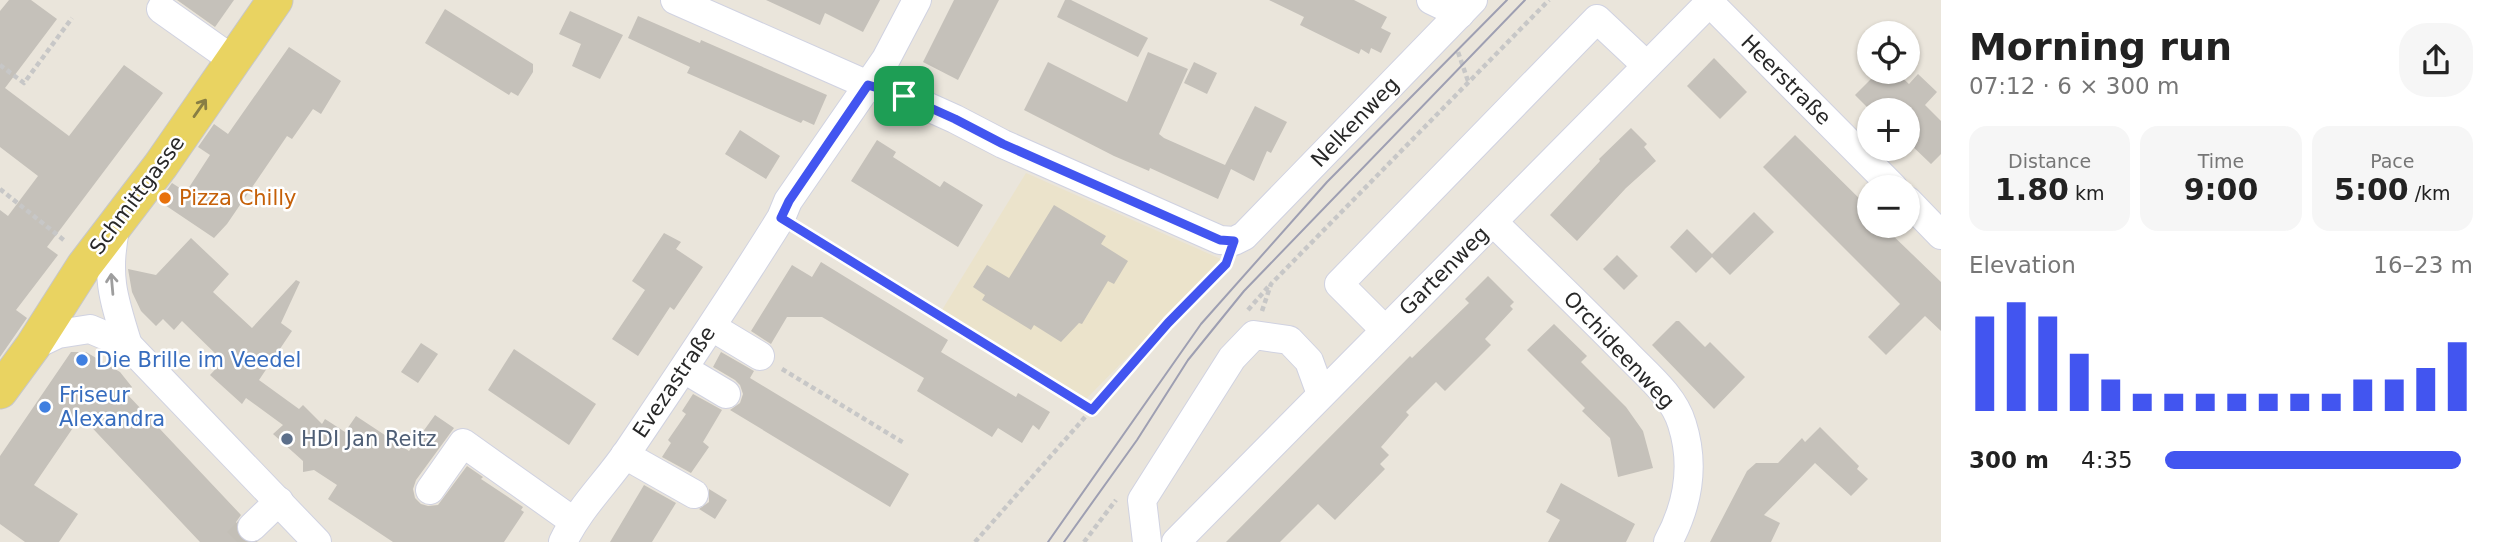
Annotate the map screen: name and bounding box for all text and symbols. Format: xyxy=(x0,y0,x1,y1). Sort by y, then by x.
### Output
map controls xyxy=(1857,21,1920,238)
button: locate xyxy=(1857,21,1920,84)
button: share xyxy=(2399,23,2473,97)
text: Morning run xyxy=(1969,25,2232,69)
street label: Heerstraße xyxy=(1736,30,1836,130)
pin xyxy=(874,66,934,126)
street label: Nelkenweg xyxy=(1306,72,1404,172)
text: 07:12 · 6 × 300 m xyxy=(1969,73,2179,99)
icon: arrive xyxy=(885,77,923,115)
button: + xyxy=(1857,98,1920,161)
one-way arrow xyxy=(193,99,207,118)
street label: Schmittgasse xyxy=(85,131,189,259)
text: Distance xyxy=(2008,150,2091,172)
text: Time xyxy=(2198,150,2244,172)
text: Pace xyxy=(2370,150,2415,172)
text: 1.80 xyxy=(1995,172,2069,207)
text: 9:00 xyxy=(2184,172,2258,207)
text: 5:00 xyxy=(2334,172,2409,207)
button: − xyxy=(1857,175,1920,238)
text: km xyxy=(2069,182,2104,204)
text: /km xyxy=(2409,182,2451,204)
place label: Pizza Chilly xyxy=(179,186,297,210)
marker: Pizza Chilly xyxy=(157,190,173,206)
street label: Gartenweg xyxy=(1395,222,1493,320)
text: Elevation xyxy=(1969,252,2076,278)
text: 16–23 m xyxy=(2373,252,2473,278)
one-way arrow xyxy=(105,274,118,296)
street label: Orchideenweg xyxy=(1559,286,1679,414)
street label: Evezastraße xyxy=(628,322,720,442)
place label: Die Brille im Veedel xyxy=(96,348,301,372)
marker: Die Brille im Veedel xyxy=(74,352,90,368)
place label: Friseur Alexandra xyxy=(59,383,165,431)
marker: Friseur Alexandra xyxy=(37,399,53,415)
place label: HDI Jan Reitz xyxy=(301,427,437,451)
marker: HDI Jan Reitz xyxy=(279,431,295,447)
text: 300 m xyxy=(1969,447,2049,473)
text: 4:35 xyxy=(2081,447,2133,473)

